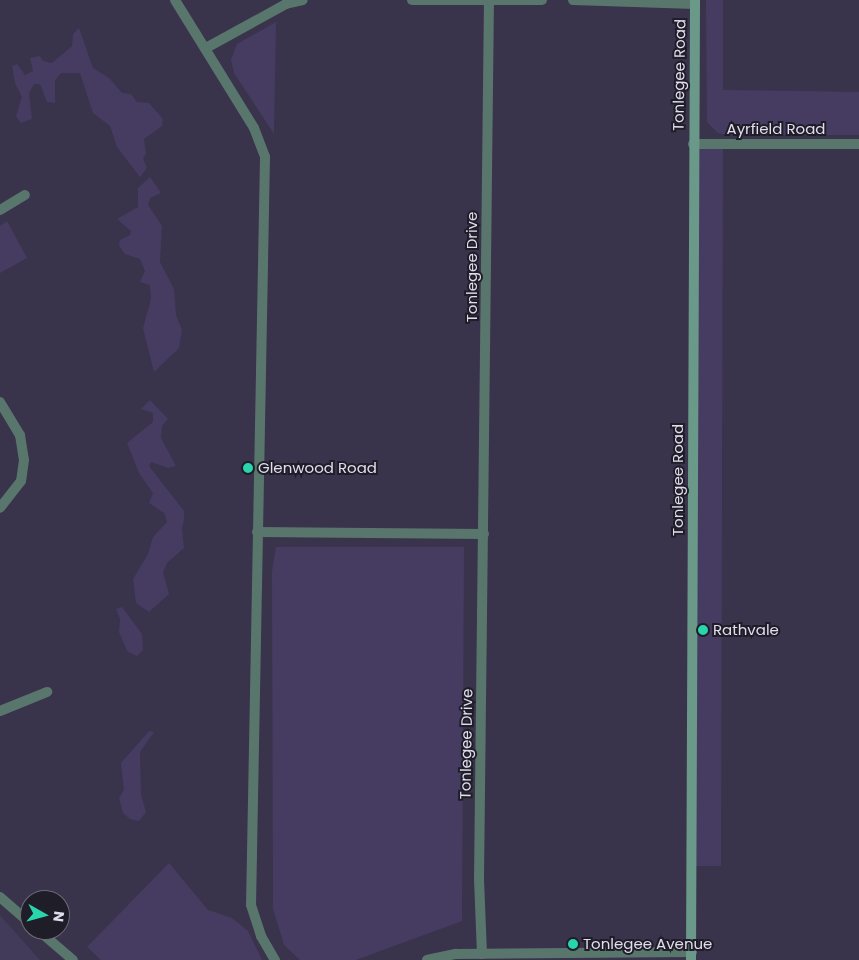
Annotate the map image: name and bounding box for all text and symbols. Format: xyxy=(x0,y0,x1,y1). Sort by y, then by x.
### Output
street label: Tonlegee Road xyxy=(669,19,689,131)
street label: Ayrfield Road xyxy=(727,120,825,138)
street label: Tonlegee Drive xyxy=(463,212,481,322)
street label: Tonlegee Road xyxy=(669,424,687,536)
place label: Glenwood Road xyxy=(258,459,377,477)
marker: Glenwood Road xyxy=(242,462,254,474)
place label: Rathvale xyxy=(713,621,779,639)
marker: Rathvale xyxy=(697,624,709,636)
street label: Tonlegee Drive xyxy=(456,689,476,799)
north arrow xyxy=(20,890,70,940)
text: N xyxy=(48,910,69,923)
place label: Tonlegee Avenue xyxy=(583,935,712,953)
marker: Tonlegee Avenue xyxy=(567,938,579,950)

